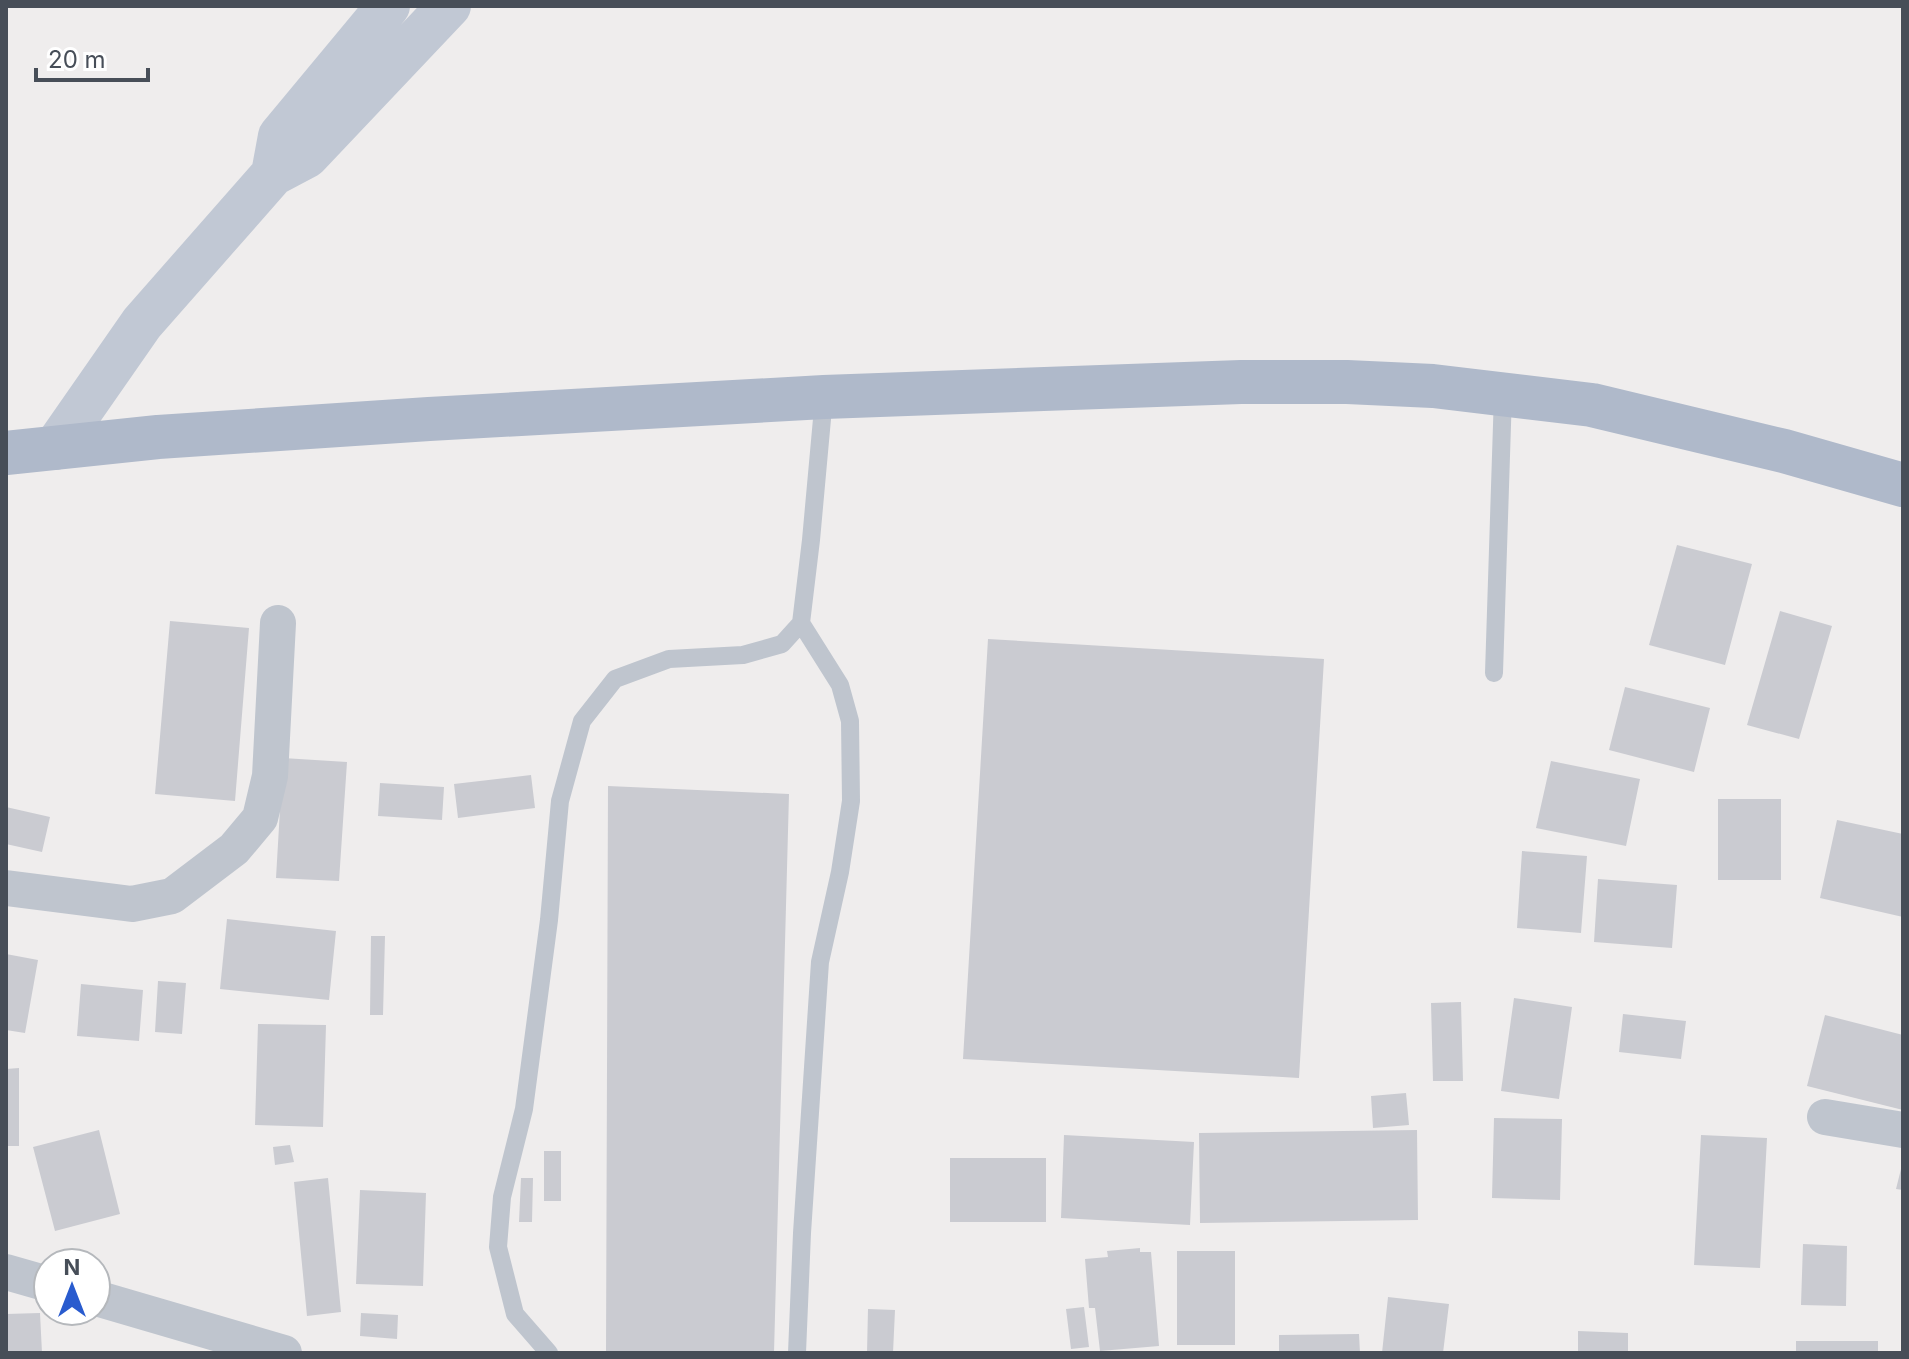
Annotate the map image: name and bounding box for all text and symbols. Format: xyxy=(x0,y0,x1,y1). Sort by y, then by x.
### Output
scale bar xyxy=(36,32,148,82)
text: 20 m xyxy=(48,45,106,74)
north arrow xyxy=(32,1247,112,1327)
text: N xyxy=(64,1254,80,1280)

